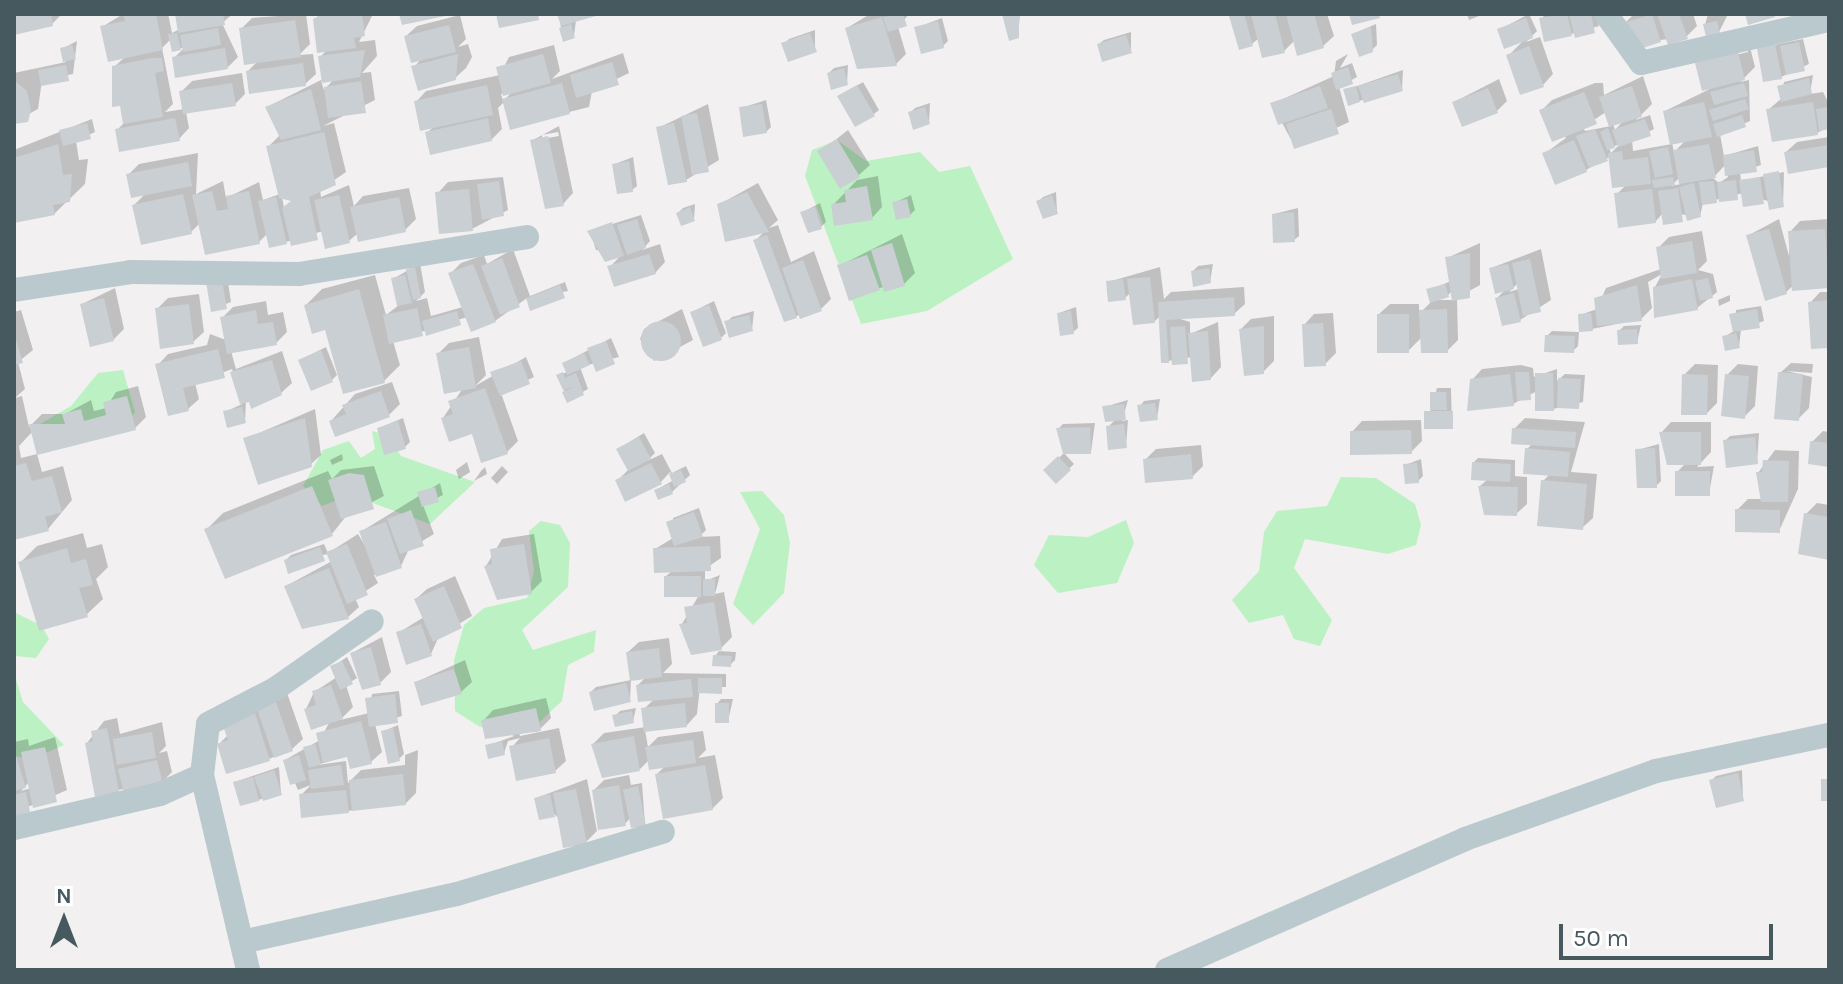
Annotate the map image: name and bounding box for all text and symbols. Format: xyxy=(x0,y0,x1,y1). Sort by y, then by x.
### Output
north arrow xyxy=(24,880,104,960)
text: N xyxy=(56,883,72,909)
scale bar xyxy=(1563,908,1777,958)
text: 50 m xyxy=(1573,924,1629,952)

